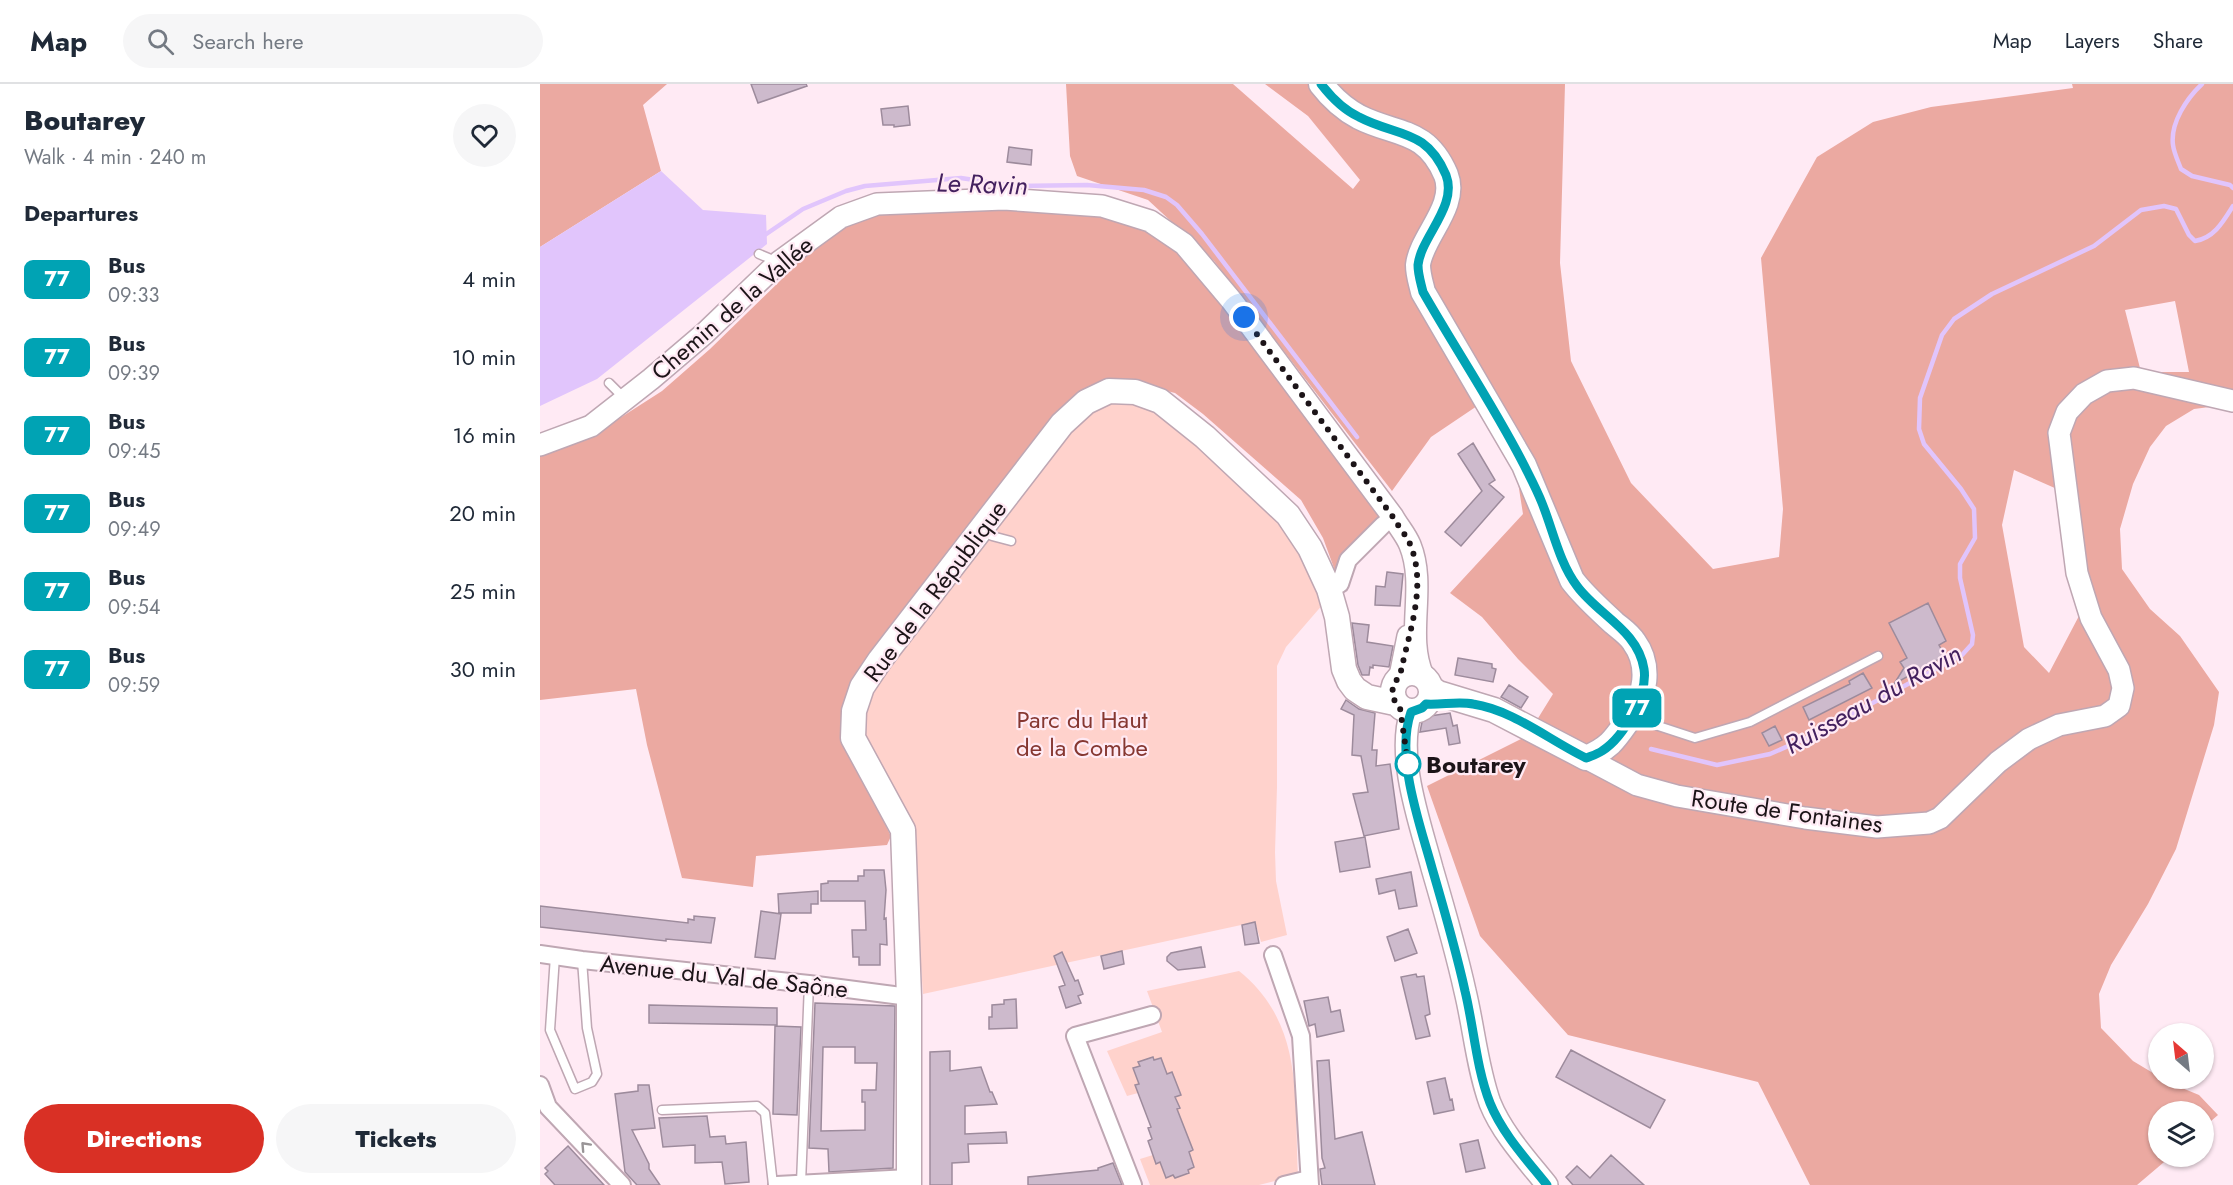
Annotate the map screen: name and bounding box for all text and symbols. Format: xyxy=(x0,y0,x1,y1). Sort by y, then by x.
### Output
search box xyxy=(123,14,543,68)
text: Map xyxy=(30,21,87,62)
icon: search xyxy=(144,25,177,58)
text: Search here xyxy=(192,25,304,57)
text: Map xyxy=(1993,26,2032,56)
text: Layers xyxy=(2065,26,2120,56)
text: Share xyxy=(2153,26,2203,56)
text: Boutarey xyxy=(24,100,145,141)
button: heart xyxy=(453,104,516,167)
text: Walk · 4 min · 240 m xyxy=(24,143,206,172)
water label: Le Ravin xyxy=(936,163,1028,205)
text: Departures xyxy=(24,197,138,229)
street label: Chemin de la Vallée xyxy=(643,228,821,388)
text: Bus xyxy=(108,249,145,281)
text: 4 min xyxy=(462,263,516,295)
text: 77 xyxy=(44,264,70,294)
text: 09:33 xyxy=(108,281,159,310)
your location xyxy=(1229,302,1259,332)
text: Bus xyxy=(108,327,145,359)
text: 10 min xyxy=(452,341,516,373)
text: 77 xyxy=(44,342,70,372)
text: 09:39 xyxy=(108,359,160,388)
text: Bus xyxy=(108,405,145,437)
text: 16 min xyxy=(452,419,516,451)
text: 77 xyxy=(44,420,70,450)
text: 09:45 xyxy=(108,437,160,466)
text: Bus xyxy=(108,483,145,515)
street label: Rue de la République xyxy=(855,493,1015,689)
text: 20 min xyxy=(449,497,516,529)
text: 77 xyxy=(44,498,70,528)
text: 09:49 xyxy=(108,515,161,544)
text: Bus xyxy=(108,561,145,593)
text: 25 min xyxy=(450,575,516,607)
text: 77 xyxy=(44,576,70,606)
text: 09:54 xyxy=(108,593,160,622)
water label: Ruisseau du Ravin xyxy=(1777,635,1969,763)
text: Bus xyxy=(108,639,145,671)
text: 30 min xyxy=(450,653,516,685)
text: 77 xyxy=(44,654,70,684)
text: 09:59 xyxy=(108,671,160,700)
line badge: 77 xyxy=(1610,688,1664,728)
text: 77 xyxy=(1624,693,1650,723)
park label: Parc du Haut de la Combe xyxy=(1016,702,1148,765)
place label: Boutarey xyxy=(1426,747,1526,782)
marker: Boutarey xyxy=(1395,751,1421,777)
street label: Route de Fontaines xyxy=(1689,780,1885,842)
street label: Avenue du Val de Saône xyxy=(598,946,850,1006)
north arrow xyxy=(2148,1023,2214,1089)
map controls xyxy=(2148,1023,2214,1167)
button: layers xyxy=(2148,1101,2214,1167)
button: Directions xyxy=(24,1104,264,1173)
button: Tickets xyxy=(276,1104,516,1173)
one-way arrow xyxy=(581,1142,592,1152)

